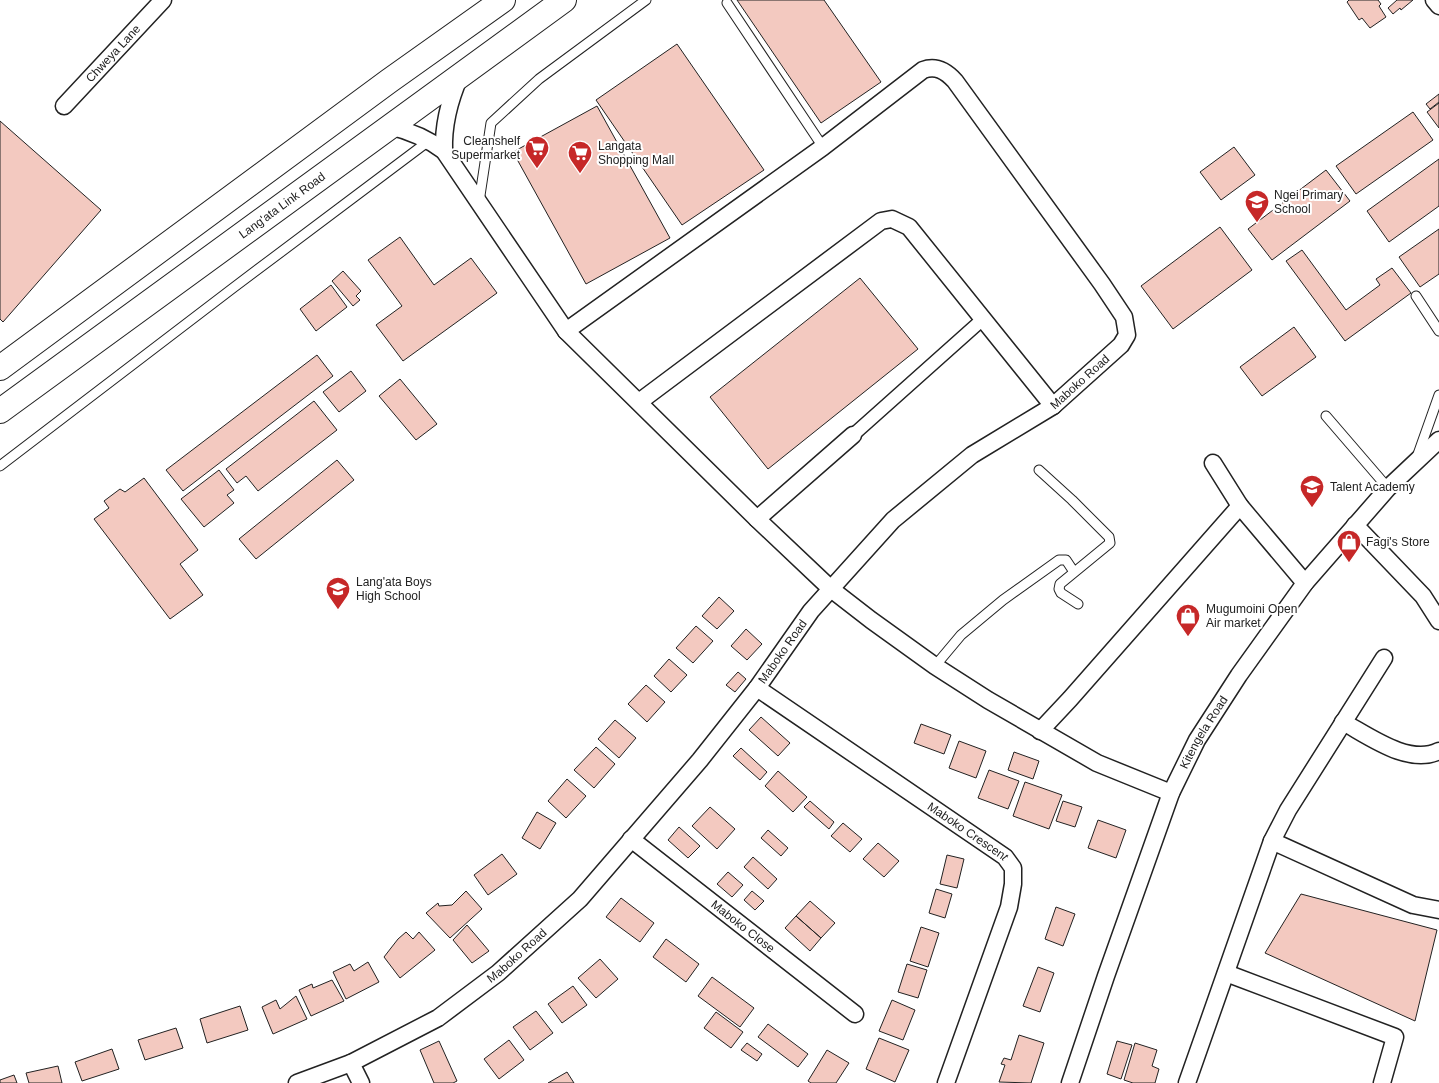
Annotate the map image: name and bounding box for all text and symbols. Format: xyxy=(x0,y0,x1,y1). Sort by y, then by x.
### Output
street label: Chweya Lane xyxy=(83,22,144,85)
place label: Cleanshelf Supermarket xyxy=(451,134,521,162)
supermarket icon: Cleanshelf Supermarket xyxy=(524,135,550,169)
place label: Langata Shopping Mall xyxy=(598,139,674,167)
supermarket icon: Langata Shopping Mall xyxy=(567,140,593,174)
street label: Lang'ata Link Road xyxy=(236,169,328,242)
place label: Ngei Primary School xyxy=(1274,188,1343,216)
school or university icon: Ngei Primary School xyxy=(1244,189,1270,223)
street label: Maboko Road xyxy=(1047,352,1112,412)
school or university icon: Talent Academy xyxy=(1299,474,1325,508)
place label: Talent Academy xyxy=(1330,480,1415,494)
shop icon: Fagi's Store xyxy=(1336,529,1362,563)
place label: Fagi's Store xyxy=(1366,535,1430,549)
place label: Lang'ata Boys High School xyxy=(356,575,432,603)
school or university icon: Lang'ata Boys High School xyxy=(325,576,351,610)
place label: Mugumoini Open Air market xyxy=(1206,602,1297,630)
shop icon: Mugumoini Open Air market xyxy=(1175,603,1201,637)
street label: Maboko Road xyxy=(755,617,810,686)
street label: Kitengela Road xyxy=(1177,693,1231,771)
street label: Maboko Crescent xyxy=(925,799,1012,863)
street label: Maboko Close xyxy=(708,897,778,956)
street label: Maboko Road xyxy=(484,926,549,986)

